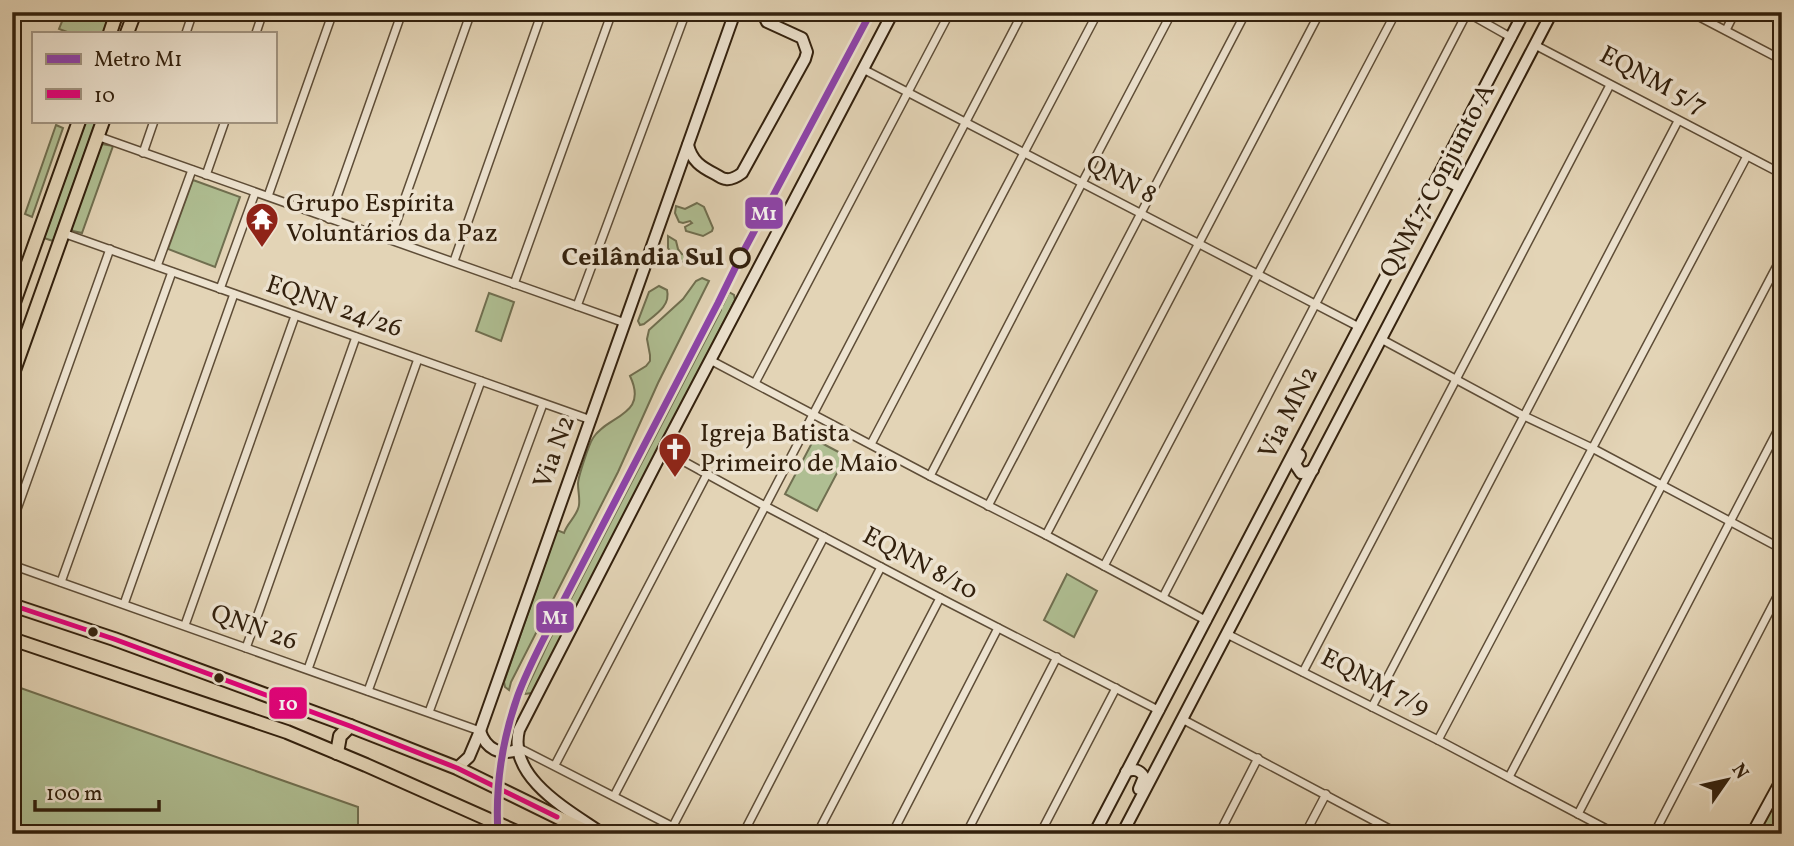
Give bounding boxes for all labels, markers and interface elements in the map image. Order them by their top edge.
legend [32,32,276,122]
street label: EQNM 5/7 [1593,38,1713,124]
text: Metro M1 [94,46,182,75]
street label: QNM 7 Conjunto A [1371,77,1505,285]
text: 10 [94,82,115,111]
street label: QNN 8 [1079,146,1163,214]
place label: Grupo Espírita Voluntários da Paz [286,186,498,252]
line badge: M1 [744,196,784,230]
temple icon: Grupo Espírita Voluntários da Paz [243,200,281,249]
text: M1 [751,202,777,228]
place label: Ceilândia Sul [561,240,724,276]
marker: Ceilândia Sul [730,248,750,268]
street label: EQNN 24/26 [261,267,407,347]
street label: Via MN2 [1250,360,1328,466]
street label: Via N2 [525,410,585,494]
place label: Igreja Batista Primeiro de Maio [700,416,898,482]
church icon: Igreja Batista Primeiro de Maio [656,430,694,479]
street label: EQNN 8/10 [856,519,984,609]
street label: QNN 26 [206,596,302,660]
line badge: M1 [535,600,575,634]
text: M1 [542,606,568,632]
unlabelled marker [86,625,100,639]
street label: EQNM 7/9 [1314,640,1436,726]
unlabelled marker [212,671,226,685]
line badge: 10 [268,686,308,720]
text: 10 [278,692,298,718]
north arrow [1692,744,1762,814]
text: N [1725,759,1754,785]
scale bar [35,769,159,813]
text: 100 m [46,780,103,809]

